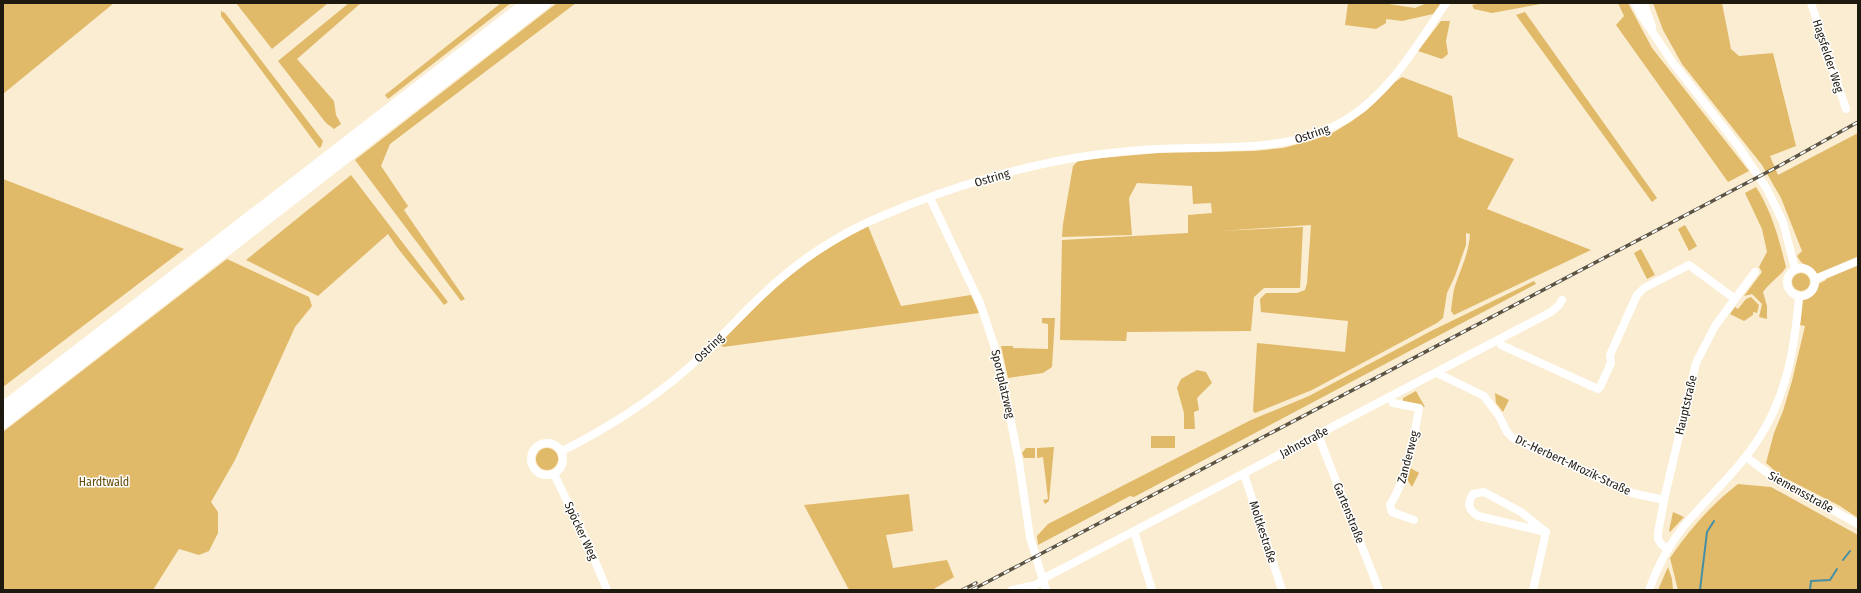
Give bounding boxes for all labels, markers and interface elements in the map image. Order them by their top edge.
street label: Hagsfelder Weg [1810,18,1847,95]
street label: Ostring [1293,121,1332,146]
street label: Ostring [973,166,1011,190]
street label: Ostring [691,330,727,365]
street label: Sportplatzweg [988,348,1018,420]
street label: Hauptstraße [1672,374,1700,436]
street label: Jahnstraße [1277,423,1331,461]
street label: Zanderweg [1394,429,1422,485]
street label: Dr.-Herbert-Mrozik-Straße [1513,432,1633,498]
street label: Siemensstraße [1766,468,1836,516]
park label: Hardtwald [79,475,129,489]
street label: Gartenstraße [1331,481,1368,545]
street label: Moltkestraße [1246,499,1280,565]
street label: Spöcker Weg [561,500,601,563]

